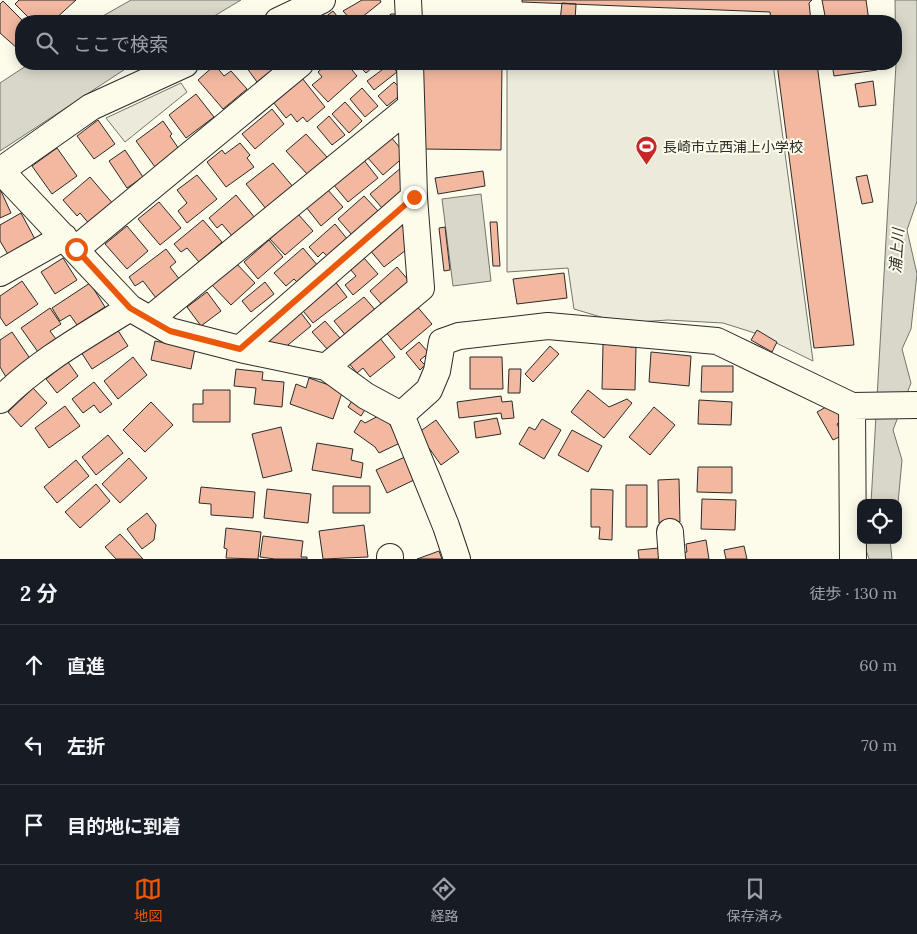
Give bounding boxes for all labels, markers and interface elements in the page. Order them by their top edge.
search box [15,15,902,70]
icon: search [33,29,61,57]
text: ここで検索 [73,32,168,56]
sports icon: 長崎市立西浦上小学校 [635,135,659,166]
place label: 長崎市立西浦上小学校 [663,138,803,156]
route end [403,186,426,209]
water label: 浦上川 [885,226,908,274]
route start [65,238,88,261]
map controls [857,499,902,544]
button: locate [857,499,902,544]
text: 2 分 [20,580,58,607]
text: 徒歩 · 130 m [809,583,897,603]
icon: ahead [20,651,48,679]
text: 直進 [67,654,105,678]
text: 60 m [859,655,897,675]
icon: left [20,731,48,759]
text: 左折 [67,734,105,758]
text: 70 m [861,735,897,755]
icon: arrive [20,811,48,839]
text: 目的地に到着 [67,814,181,838]
tab: 地図 [134,875,162,925]
tab: 経路 [430,875,458,925]
tab: 保存済み [727,875,783,925]

